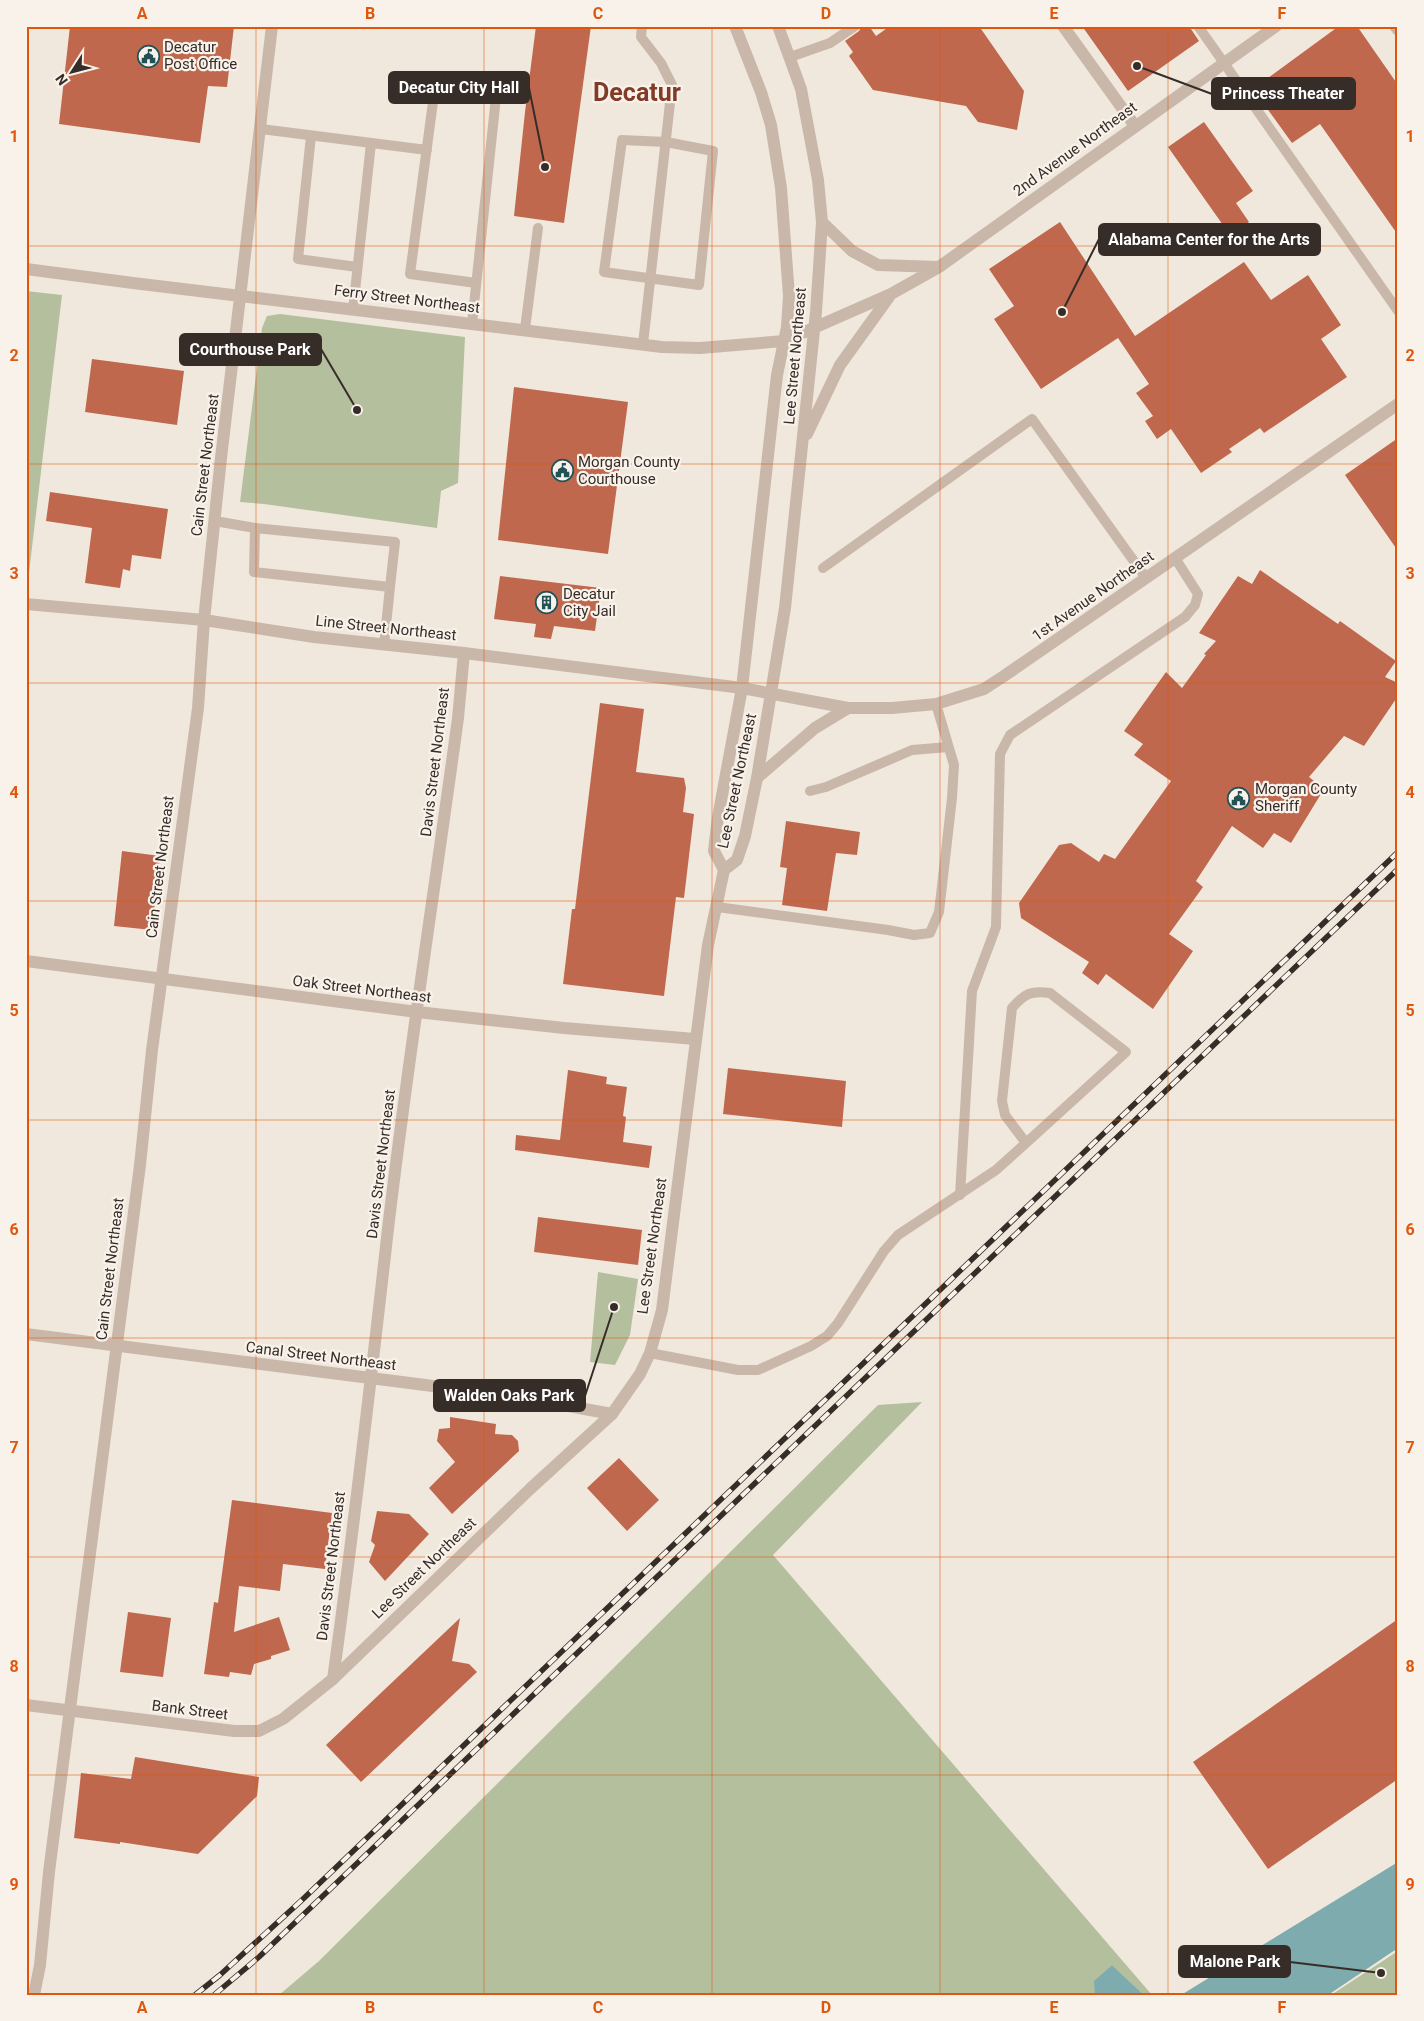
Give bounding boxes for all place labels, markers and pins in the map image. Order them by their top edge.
place label: Decatur Post Office [164,38,237,73]
public building icon: Decatur Post Office [136,44,160,68]
callout: Decatur City Hall [389,72,529,103]
callout: Princess Theater [1212,78,1355,109]
callout: Alabama Center for the Arts [1099,224,1320,255]
callout: Courthouse Park [180,334,321,365]
place label: Morgan County Courthouse [578,453,680,488]
public building icon: Morgan County Courthouse [550,459,574,483]
place label: Decatur City Jail [563,585,616,620]
building icon: Decatur City Jail [535,591,559,615]
place label: Morgan County Sheriff [1255,780,1357,815]
public building icon: Morgan County Sheriff [1227,786,1251,810]
callout: Walden Oaks Park [434,1380,585,1411]
callout: Malone Park [1179,1946,1290,1977]

